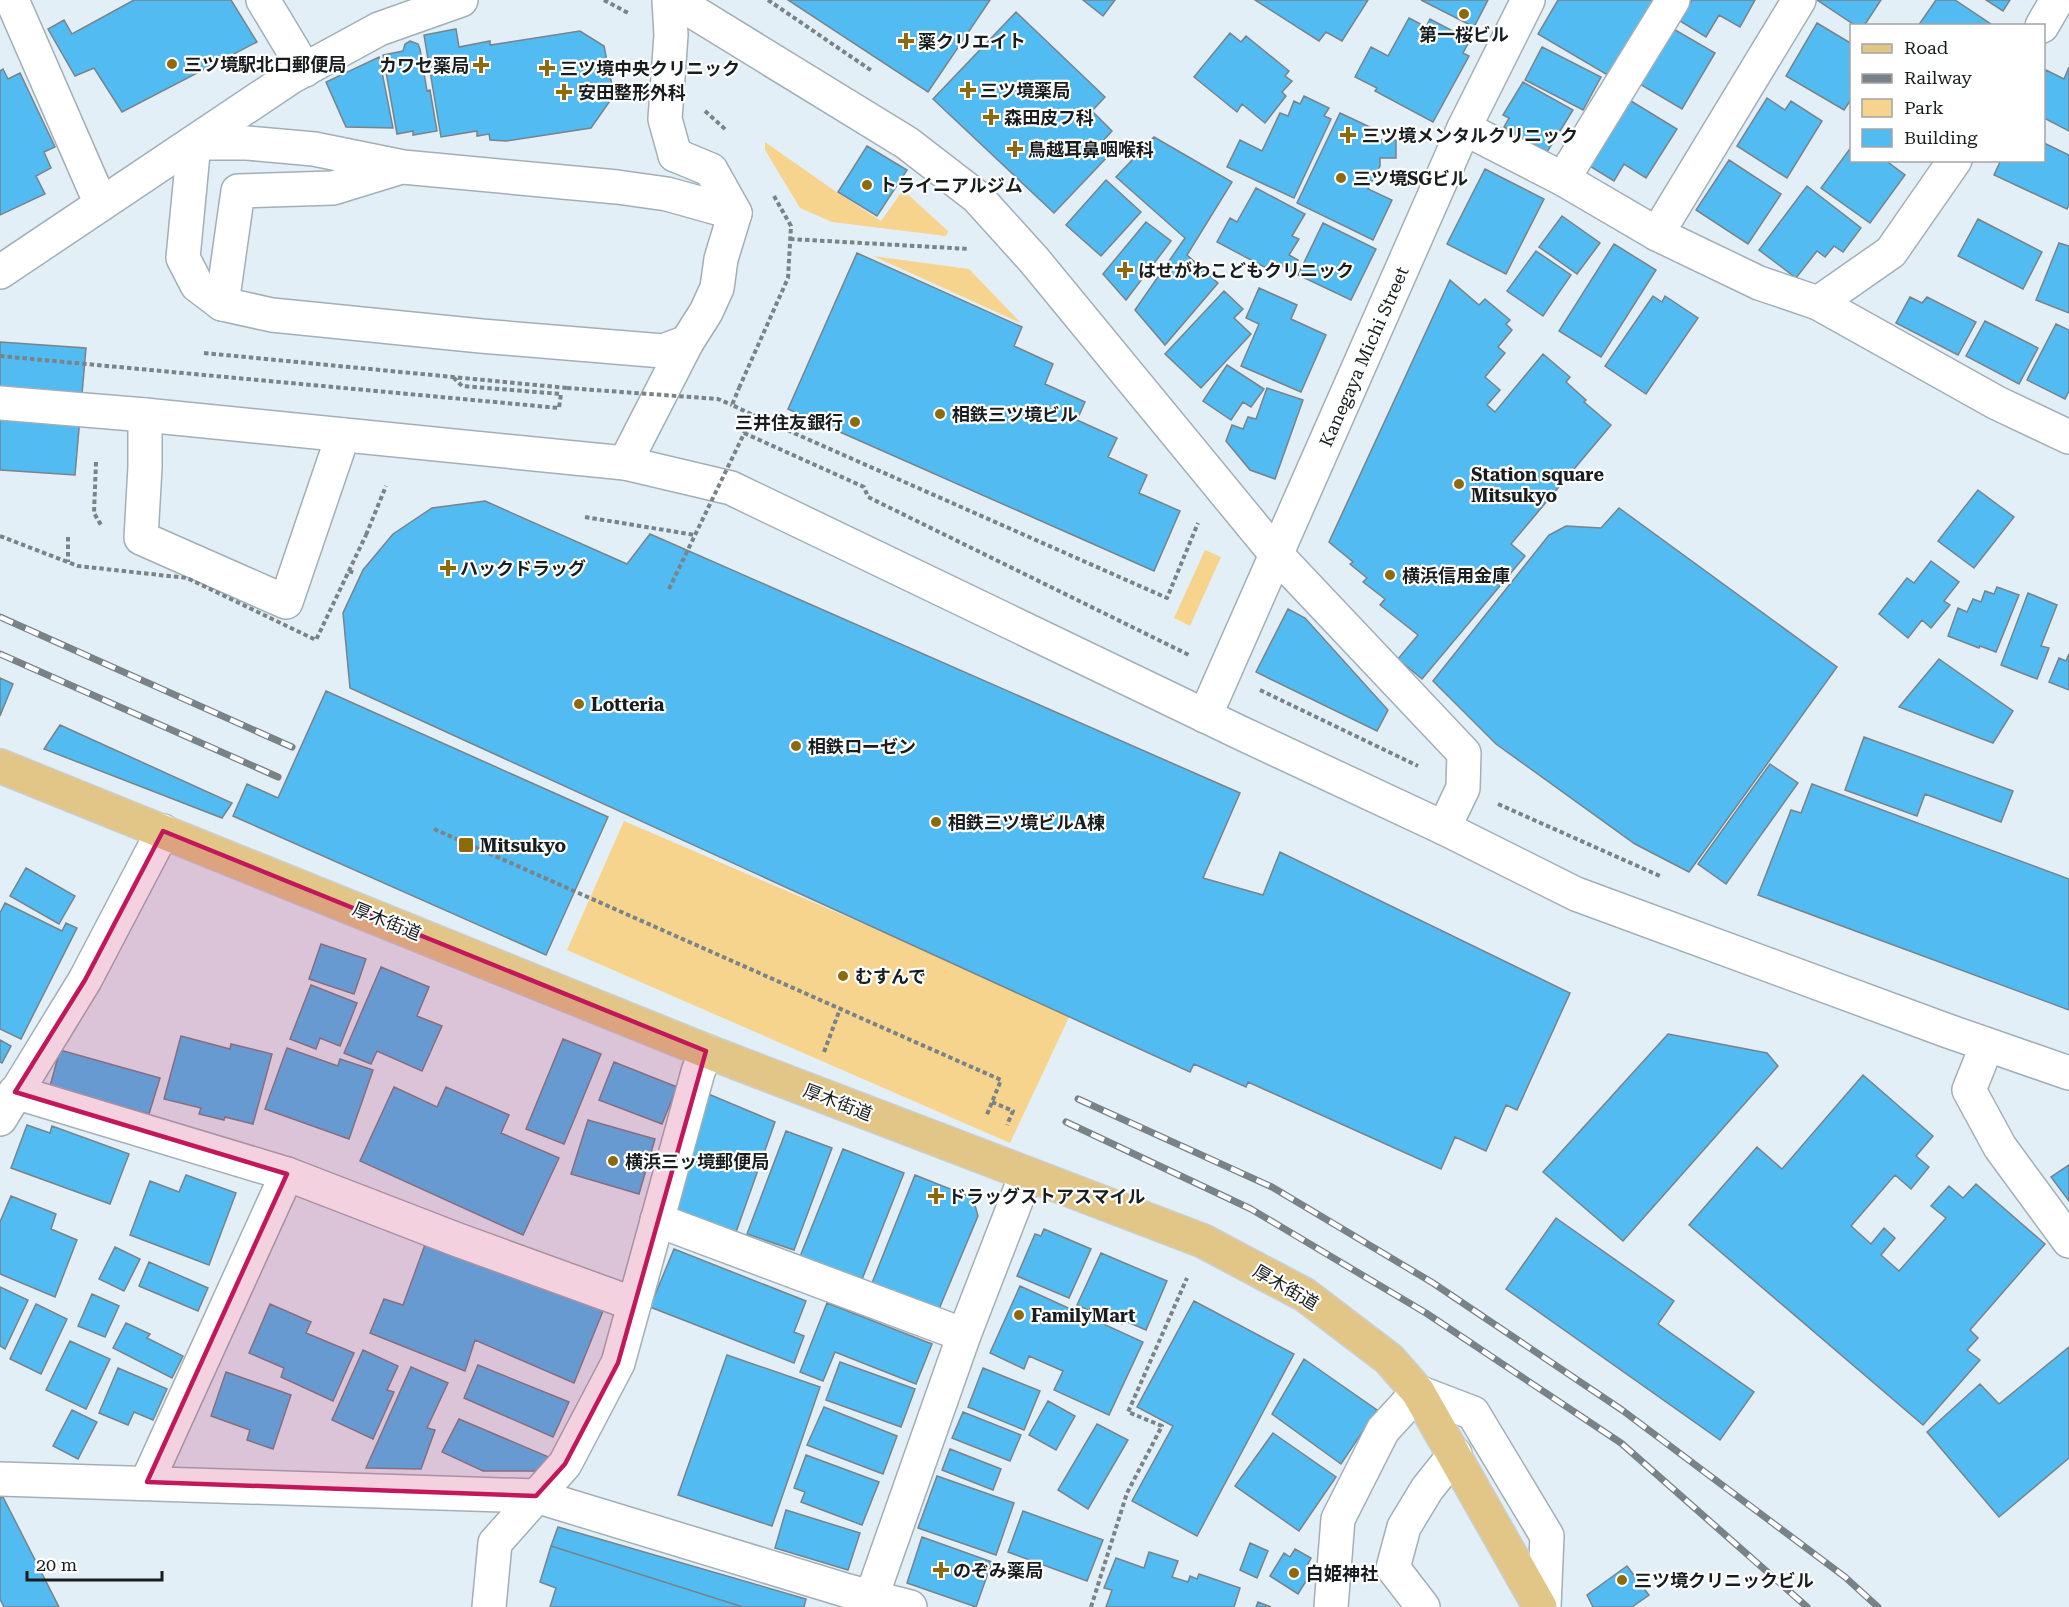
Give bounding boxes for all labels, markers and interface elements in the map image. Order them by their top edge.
marker: 第一桜ビル [1457,7,1471,21]
place label: 第一桜ビル [1419,24,1509,45]
legend [1850,24,2045,162]
place label: 薬クリエイト [918,31,1026,52]
marker: 薬クリエイト [899,34,913,48]
text: Road [1904,37,1949,58]
place label: 三ツ境駅北口郵便局 [184,54,346,75]
place label: カワセ薬局 [379,55,469,76]
marker: 三ツ境駅北口郵便局 [165,57,179,71]
marker: カワセ薬局 [474,58,488,72]
place label: 三ツ境中央クリニック [560,58,740,79]
marker: 三ツ境中央クリニック [538,59,556,77]
text: Railway [1904,67,1972,88]
place label: 三ツ境薬局 [980,80,1070,101]
place label: 安田整形外科 [578,82,686,103]
marker: 安田整形外科 [555,83,573,101]
marker: 三ツ境薬局 [961,83,975,97]
text: Park [1904,97,1944,118]
place label: 森田皮フ科 [1004,107,1094,128]
marker: 森田皮フ科 [982,108,1000,126]
place label: 三ツ境メンタルクリニック [1362,125,1578,146]
marker: 三ツ境メンタルクリニック [1339,126,1357,144]
text: Building [1904,127,1978,148]
place label: 鳥越耳鼻咽喉科 [1028,139,1154,160]
marker: 鳥越耳鼻咽喉科 [1006,140,1024,158]
place label: 三ツ境SGビル [1353,168,1468,189]
marker: 三ツ境SGビル [1334,171,1348,185]
place label: トライニアルジム [879,175,1023,196]
marker: トライニアルジム [860,178,874,192]
place label: はせがわこどもクリニック [1138,260,1354,281]
marker: はせがわこどもクリニック [1116,261,1134,279]
street label: Kanegaya Michi Street [1315,263,1412,450]
place label: 相鉄三ツ境ビル [952,404,1078,425]
marker: 相鉄三ツ境ビル [933,407,947,421]
place label: 三井住友銀行 [735,412,843,433]
marker: 三井住友銀行 [848,415,862,429]
place label: Station square Mitsukyo [1471,464,1604,506]
marker: Station square Mitsukyo [1452,477,1466,491]
place label: ハックドラッグ [460,558,586,579]
marker: ハックドラッグ [441,561,455,575]
place label: 横浜信用金庫 [1402,565,1510,586]
marker: 横浜信用金庫 [1383,568,1397,582]
place label: Lotteria [591,694,665,715]
marker: Lotteria [572,697,586,711]
place label: 相鉄ローゼン [808,736,916,757]
marker: 相鉄ローゼン [789,739,803,753]
place label: 相鉄三ツ境ビルA棟 [948,812,1105,833]
marker: 相鉄三ツ境ビルA棟 [929,815,943,829]
place label: Mitsukyo [480,835,566,856]
marker: Mitsukyo [457,836,475,854]
street label: 厚木街道 [350,898,424,944]
place label: むすんで [855,966,926,987]
marker: むすんで [836,969,850,983]
street label: 厚木街道 [801,1079,875,1125]
place label: 横浜三ッ境郵便局 [625,1151,769,1172]
marker: 横浜三ッ境郵便局 [606,1154,620,1168]
place label: ドラッグストアスマイル [948,1186,1145,1207]
marker: ドラッグストアスマイル [929,1189,943,1203]
street label: 厚木街道 [1250,1260,1322,1314]
place label: FamilyMart [1031,1305,1136,1326]
marker: FamilyMart [1012,1308,1026,1322]
scale bar [27,1544,162,1582]
text: 20 m [36,1554,77,1575]
place label: のぞみ薬局 [953,1560,1043,1581]
marker: のぞみ薬局 [934,1563,948,1577]
place label: 白姫神社 [1306,1563,1378,1584]
marker: 白姫神社 [1287,1566,1301,1580]
place label: 三ツ境クリニックビル [1634,1570,1814,1591]
marker: 三ツ境クリニックビル [1615,1573,1629,1587]

